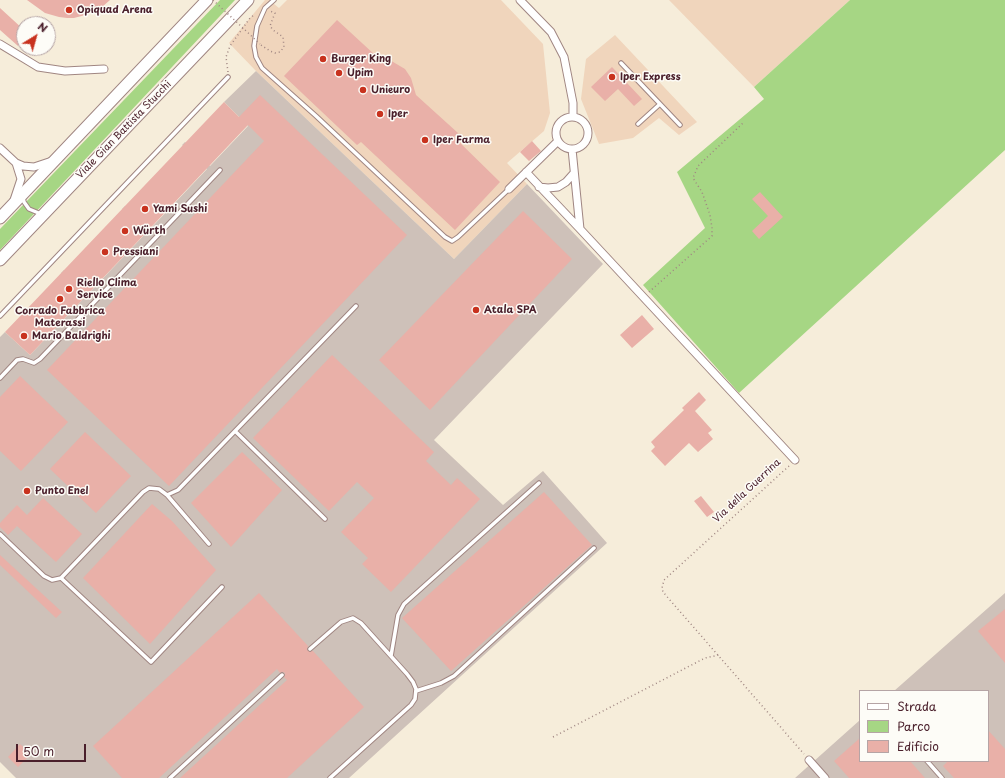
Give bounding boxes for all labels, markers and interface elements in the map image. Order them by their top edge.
place label: Opiquad Arena [77,4,153,16]
marker: Opiquad Arena [64,5,74,15]
north arrow [16,16,56,56]
text: N [34,17,52,36]
place label: Burger King [331,53,391,65]
marker: Burger King [318,54,328,64]
place label: Upim [347,67,373,79]
marker: Upim [334,68,344,78]
place label: Iper Express [620,71,680,83]
marker: Iper Express [607,72,617,82]
street label: Viale Gian Battista Stucchi [74,79,174,181]
place label: Unieuro [371,84,410,96]
marker: Unieuro [358,85,368,95]
place label: Iper [388,108,408,120]
marker: Iper [375,109,385,119]
place label: Iper Farma [433,134,490,146]
marker: Iper Farma [420,135,430,145]
place label: Yami Sushi [153,203,207,215]
marker: Yami Sushi [140,204,150,214]
place label: Würth [133,225,166,237]
marker: Würth [120,226,130,236]
place label: Pressiani [113,246,158,258]
marker: Pressiani [100,247,110,257]
place label: Riello Clima Service [77,277,137,300]
marker: Riello Clima Service [64,284,74,294]
marker: Corrado Fabbrica Materassi [55,294,65,304]
place label: Atala SPA [484,304,537,316]
place label: Corrado Fabbrica Materassi [15,305,105,328]
marker: Atala SPA [471,305,481,315]
place label: Mario Baldrighi [32,330,111,342]
marker: Mario Baldrighi [19,331,29,341]
street label: Via della Guerrina [711,457,783,525]
place label: Punto Enel [35,485,88,497]
marker: Punto Enel [22,486,32,496]
legend [859,690,989,762]
text: Strada [897,697,936,715]
text: Parco [897,717,930,735]
scale bar [18,736,88,762]
text: Edificio [897,737,939,755]
text: 50 m [23,742,54,760]

